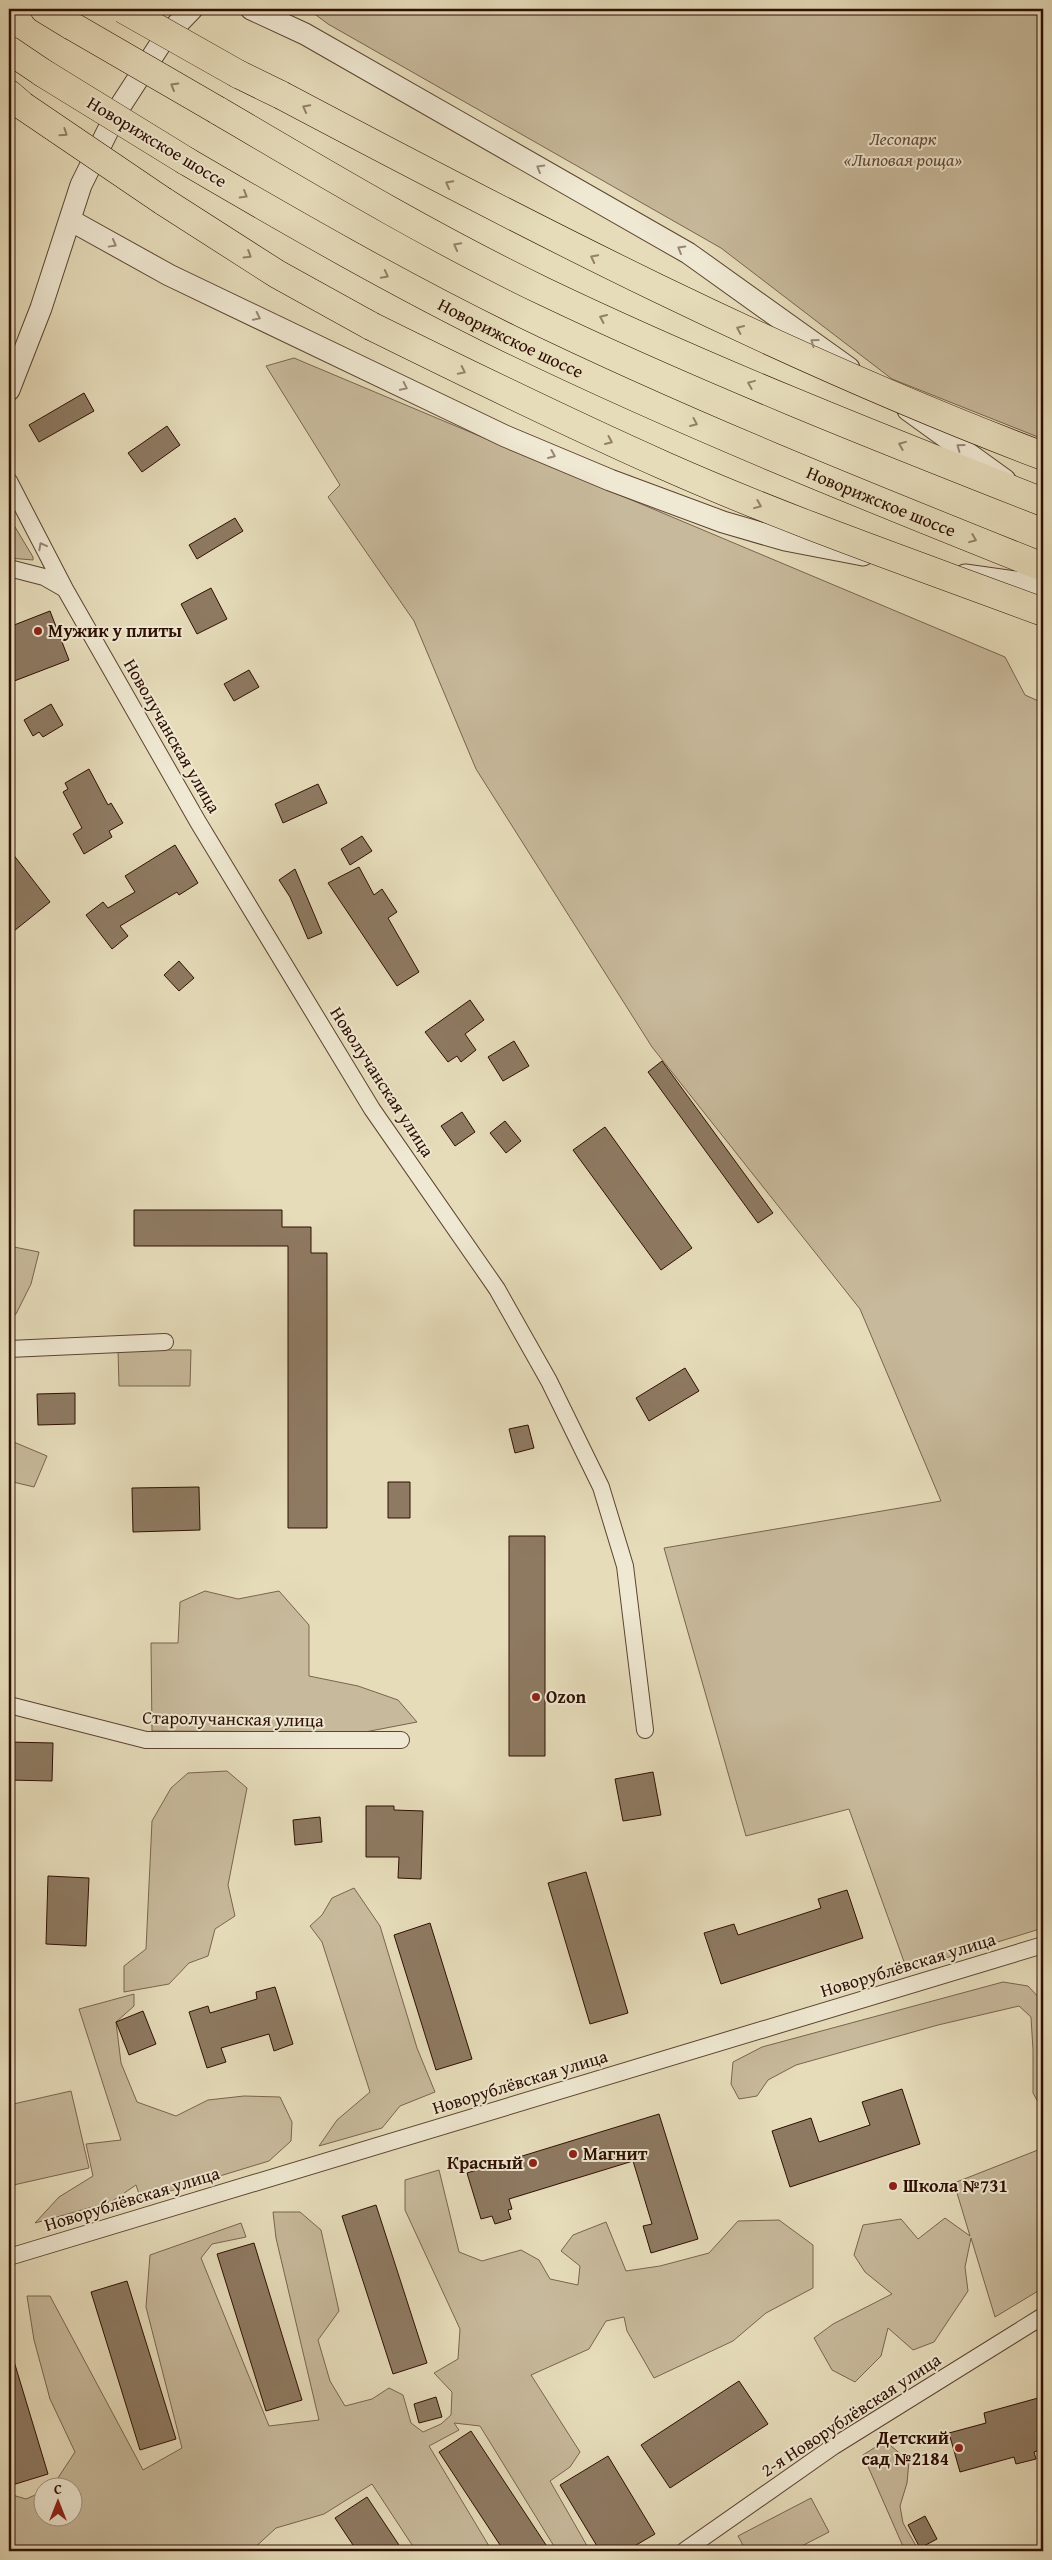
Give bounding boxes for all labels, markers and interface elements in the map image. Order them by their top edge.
one-way arrow [171,82,180,92]
street label: Новорижское шоссе [82,89,232,194]
one-way arrow [302,104,311,114]
park label: Лесопарк «Липовая роща» [844,125,962,173]
one-way arrow [58,127,67,137]
one-way arrow [536,164,545,174]
one-way arrow [445,180,454,190]
one-way arrow [238,188,247,198]
one-way arrow [107,237,116,247]
one-way arrow [453,242,462,252]
one-way arrow [677,245,686,255]
one-way arrow [243,249,252,259]
one-way arrow [590,254,599,264]
one-way arrow [380,269,389,279]
street label: Новорижское шоссе [433,291,588,385]
one-way arrow [252,311,261,321]
one-way arrow [599,313,608,324]
one-way arrow [736,324,745,335]
one-way arrow [810,339,819,348]
one-way arrow [457,365,466,375]
one-way arrow [747,380,756,390]
one-way arrow [399,381,408,392]
one-way arrow [689,417,698,428]
one-way arrow [604,434,613,445]
one-way arrow [898,441,907,451]
one-way arrow [956,444,966,453]
one-way arrow [547,450,555,460]
street label: Новорижское шоссе [803,459,960,544]
one-way arrow [753,498,762,509]
one-way arrow [968,533,977,543]
one-way arrow [38,542,48,551]
place label: Мужик у плиты [48,617,182,644]
marker: Мужик у плиты [32,625,44,637]
street label: Новолучанская улица [117,653,228,818]
street label: Новолучанская улица [324,1001,441,1163]
place label: Ozon [546,1683,586,1710]
marker: Ozon [530,1691,542,1703]
street label: Старолучанская улица [142,1703,324,1734]
street label: Новорублёвская улица [817,1925,999,2004]
street label: Новорублёвская улица [429,2042,611,2121]
place label: Магнит [583,2140,648,2167]
marker: Магнит [567,2148,579,2160]
place label: Красный [447,2149,523,2176]
marker: Красный [527,2157,539,2169]
street label: Новорублёвская улица [41,2159,223,2238]
place label: Школа №731 [903,2172,1008,2199]
marker: Школа №731 [887,2180,899,2192]
street label: 2-я Новорублёвская улица [755,2346,946,2483]
place label: Детский сад №2184 [862,2424,949,2472]
marker: Детский сад №2184 [953,2442,965,2454]
north arrow [32,2478,82,2528]
text: С [54,2479,62,2499]

